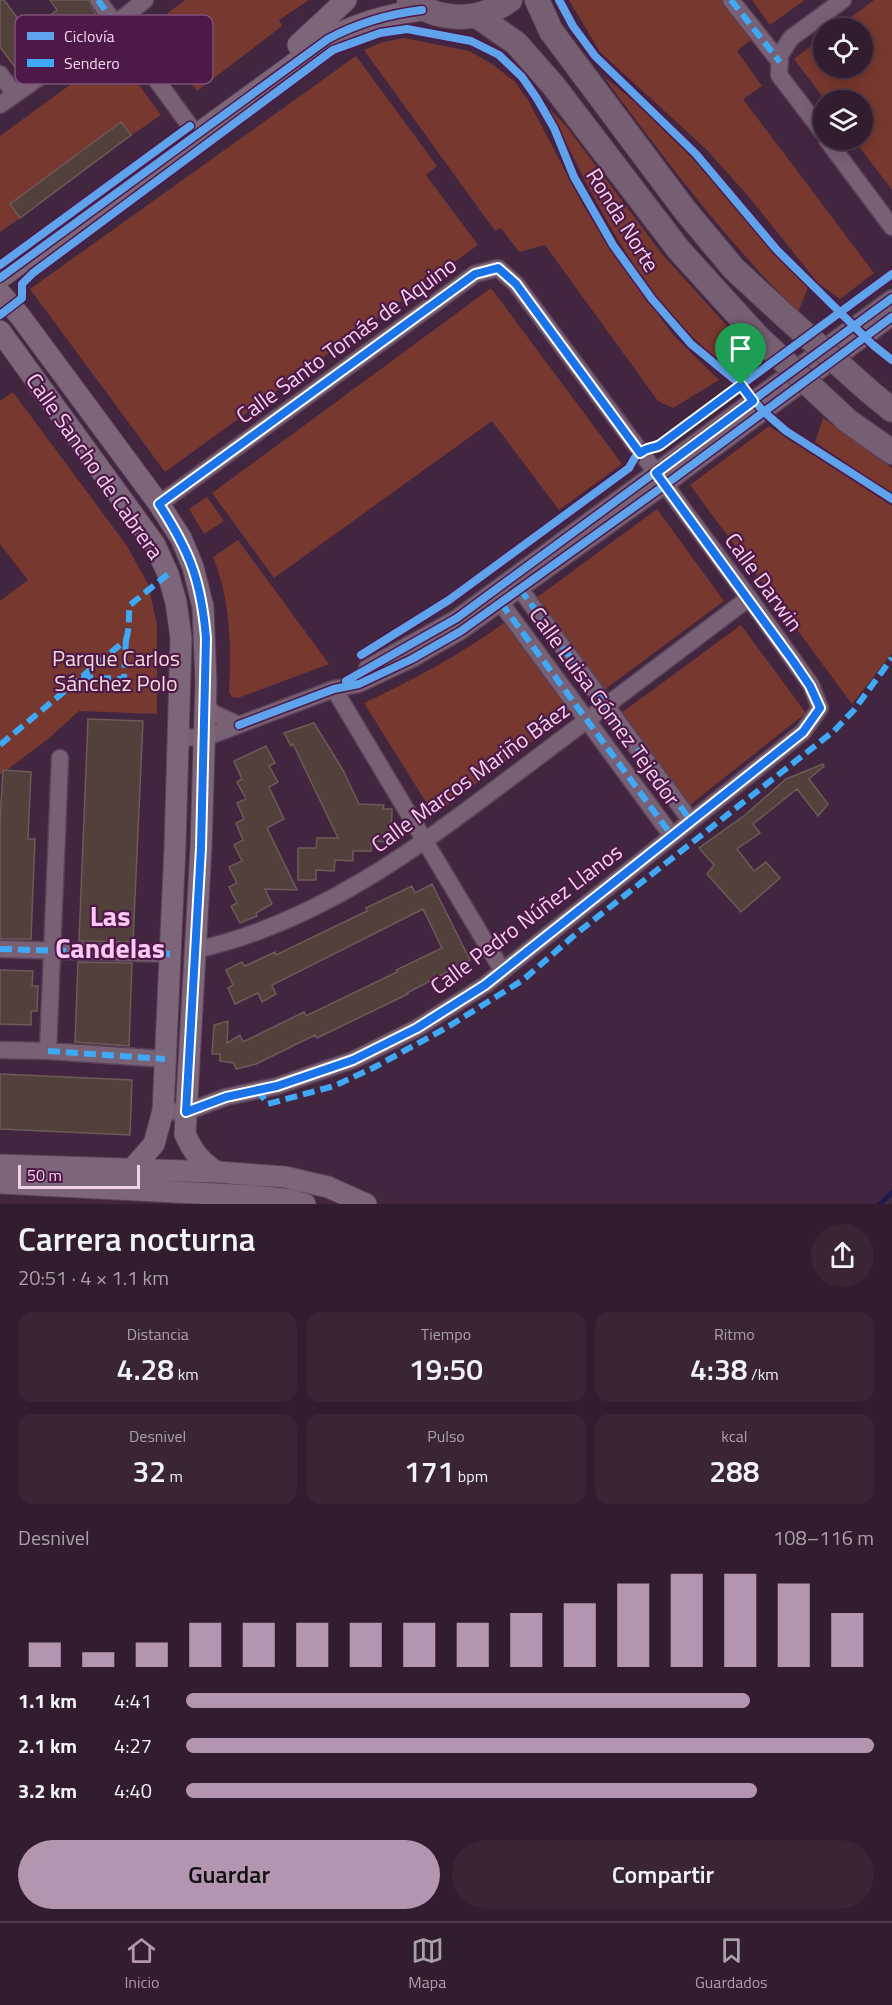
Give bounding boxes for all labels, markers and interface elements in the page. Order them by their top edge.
legend [15,15,213,84]
map controls [813,18,873,150]
button: locate [813,18,873,78]
text: Ciclovía [64,24,114,48]
text: Sendero [64,51,120,75]
button: layers [813,90,873,150]
street label: Ronda Norte [578,161,668,279]
street label: Calle Santo Tomás de Aquino [229,248,463,432]
pin [715,323,766,385]
icon: arrive [724,332,757,365]
street label: Calle Sancho de Cabrera [18,366,172,566]
street label: Calle Darwin [716,525,812,639]
street label: Calle Luisa Gómez Tejedor [521,599,689,813]
park label: Parque Carlos Sánchez Polo [52,641,180,700]
street label: Calle Marcos Mariño Báez [364,693,576,861]
street label: Calle Pedro Núñez Llanos [423,835,629,1003]
district label: Las Candelas [55,894,165,969]
scale bar [18,1162,140,1190]
text: 50 m [27,1163,62,1187]
text: Carrera nocturna [18,1214,256,1264]
button: share [811,1224,874,1287]
text: 20:51 · 4 × 1.1 km [18,1262,169,1293]
text: Distancia [127,1322,189,1346]
text: Tiempo [421,1322,471,1346]
text: Ritmo [714,1322,755,1346]
text: 4.28 [117,1346,174,1392]
text: 19:50 [409,1346,483,1392]
text: 4:38 [690,1346,748,1392]
text: km [174,1362,199,1386]
text: /km [748,1362,779,1386]
text: Desnivel [129,1424,186,1448]
text: Pulso [427,1424,465,1448]
text: kcal [721,1424,747,1448]
text: 32 [132,1448,166,1494]
text: 171 [404,1448,454,1494]
text: 288 [709,1448,760,1494]
text: m [166,1464,183,1488]
text: bpm [454,1464,488,1488]
text: Desnivel [18,1522,90,1553]
text: 108–116 m [773,1522,874,1553]
text: 1.1 km [18,1685,77,1716]
text: 4:41 [114,1685,152,1716]
text: 2.1 km [18,1730,77,1761]
text: 4:27 [114,1730,152,1761]
text: 3.2 km [18,1775,77,1806]
text: 4:40 [114,1775,152,1806]
button: Guardar [18,1840,440,1909]
button: Compartir [452,1840,874,1909]
tab: Inicio [124,1934,159,1994]
tab: Mapa [408,1934,446,1994]
tab: Guardados [695,1934,768,1994]

